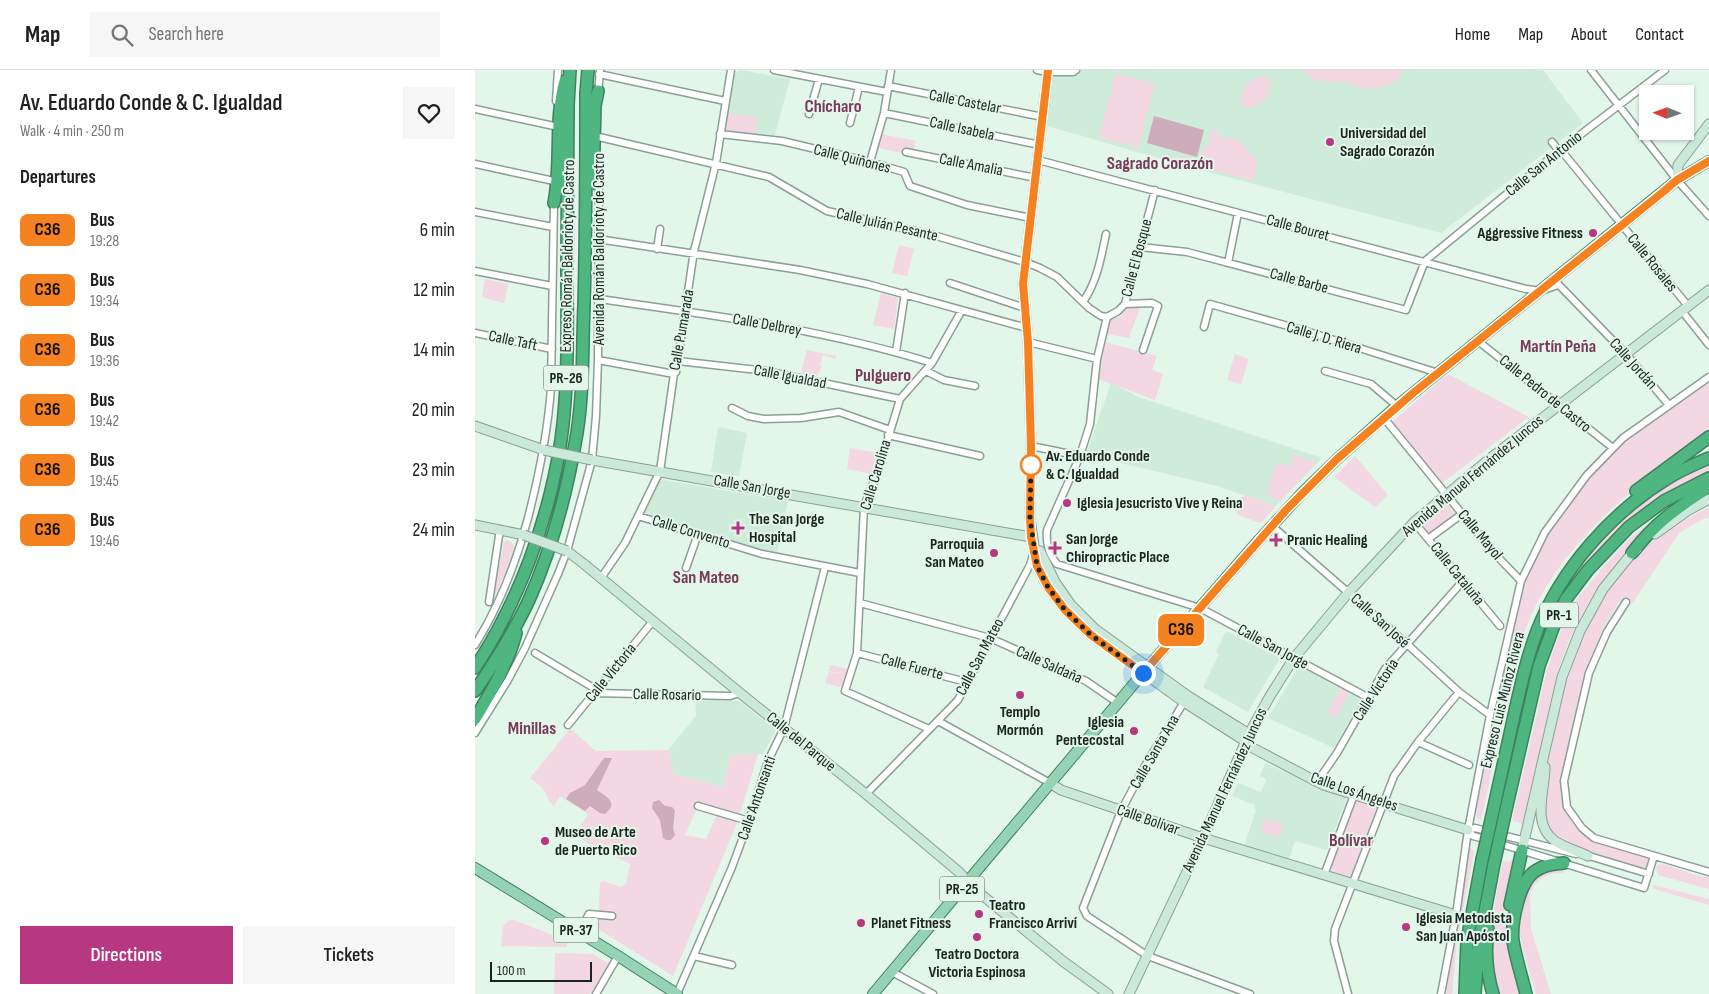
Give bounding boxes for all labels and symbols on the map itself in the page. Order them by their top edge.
north arrow [1639,85,1694,140]
street label: Calle Castelar [927,86,1003,118]
district label: Chícharo [804,96,862,117]
street label: Calle Isabela [928,113,996,145]
place label: Universidad del Sagrado Corazón [1340,124,1435,161]
street label: Calle San Antonio [1502,127,1586,201]
marker: Universidad del Sagrado Corazón [1324,136,1336,148]
street label: Calle Quiñones [812,140,893,178]
street label: Calle Amalia [937,150,1005,180]
street label: Avenida Román Baldorioty de Castro [590,153,609,346]
district label: Sagrado Corazón [1107,153,1213,174]
street label: Expreso Román Baldorioty de Castro [557,159,579,353]
street label: Calle Julián Pesante [834,204,940,246]
street label: Calle Bouret [1264,210,1332,246]
street label: Calle El Bosque [1117,217,1157,299]
place label: Aggressive Fitness [1476,224,1583,243]
marker: Aggressive Fitness [1587,227,1599,239]
street label: Calle Rosales [1623,230,1681,296]
street label: Calle Barbe [1268,264,1330,298]
street label: Calle Pumarada [666,288,698,372]
street label: Calle Delbrey [731,310,803,340]
street label: Calle J. D. Riera [1284,318,1364,358]
street label: Calle Taft [487,327,539,355]
street label: Calle Jordán [1605,334,1661,394]
district label: Martín Peña [1520,336,1596,357]
street label: Calle Pedro de Castro [1495,351,1595,437]
street label: Calle Igualdad [752,361,828,393]
district label: Pulguero [855,365,911,386]
road number: PR-26 [543,366,589,390]
street label: Avenida Manuel Fernández Juncos [1398,411,1548,541]
street label: Calle Carolina [856,438,896,512]
place label: Av. Eduardo Conde & C. Igualdad [1045,447,1150,484]
marker: Av. Eduardo Conde & C. Igualdad [1020,454,1042,476]
street label: Calle San Jorge [712,471,792,503]
place label: Iglesia Jesucristo Vive y Reina [1077,494,1243,513]
marker: Iglesia Jesucristo Vive y Reina [1061,497,1073,509]
street label: Calle Mayol [1454,506,1507,564]
place label: The San Jorge Hospital [749,510,824,547]
street label: Calle Convento [650,511,732,553]
marker: The San Jorge Hospital [731,521,745,535]
place label: San Jorge Chiropractic Place [1066,530,1170,567]
place label: Pranic Healing [1287,531,1368,550]
marker: Pranic Healing [1269,533,1283,547]
place label: Parroquia San Mateo [925,535,984,572]
street label: Calle Cataluña [1426,539,1488,609]
marker: San Jorge Chiropractic Place [1048,541,1062,555]
marker: Parroquia San Mateo [988,547,1000,559]
district label: San Mateo [673,567,739,588]
street label: Calle San José [1346,589,1414,653]
road number: PR-1 [1540,602,1578,628]
line badge: C36 [1152,614,1210,646]
street label: Calle San Mateo [952,615,1008,699]
street label: Calle San Jorge [1234,620,1312,674]
street label: Expreso Luis Muñoz Rivera [1477,630,1529,770]
street label: Calle Victoria [582,640,640,706]
street label: Calle Saldaña [1013,642,1085,688]
street label: Calle Fuerte [879,650,945,684]
street label: Calle Victoria [1349,655,1403,725]
your location [1131,661,1156,686]
street label: Calle Rosario [633,685,701,705]
marker: Templo Mormón [1014,689,1026,701]
place label: Templo Mormón [997,703,1043,740]
street label: Avenida Manuel Fernández Juncos [1178,705,1272,876]
street label: Calle del Parque [762,708,840,776]
street label: Calle Santa Ana [1126,712,1184,792]
place label: Iglesia Pentecostal [1056,713,1124,750]
district label: Minillas [508,718,556,739]
marker: Iglesia Pentecostal [1128,725,1140,737]
street label: Calle Antonsanti [734,753,780,843]
street label: Calle Los Ángeles [1308,768,1400,816]
street label: Calle Bolívar [1114,800,1182,840]
place label: Museo de Arte de Puerto Rico [555,823,637,860]
district label: Bolívar [1329,830,1373,851]
marker: Museo de Arte de Puerto Rico [539,835,551,847]
road number: PR-25 [939,876,985,902]
place label: Teatro Francisco Arriví [989,896,1078,933]
marker: Teatro Francisco Arriví [973,908,985,920]
place label: Iglesia Metodista San Juan Apόstol [1416,909,1512,946]
place label: Planet Fitness [871,914,951,933]
marker: Planet Fitness [855,917,867,929]
road number: PR-37 [553,918,599,942]
marker: Iglesia Metodista San Juan Apόstol [1400,921,1412,933]
marker: Teatro Doctora Victoria Espinosa [971,931,983,943]
place label: Teatro Doctora Victoria Espinosa [928,945,1026,982]
scale bar [490,959,593,982]

